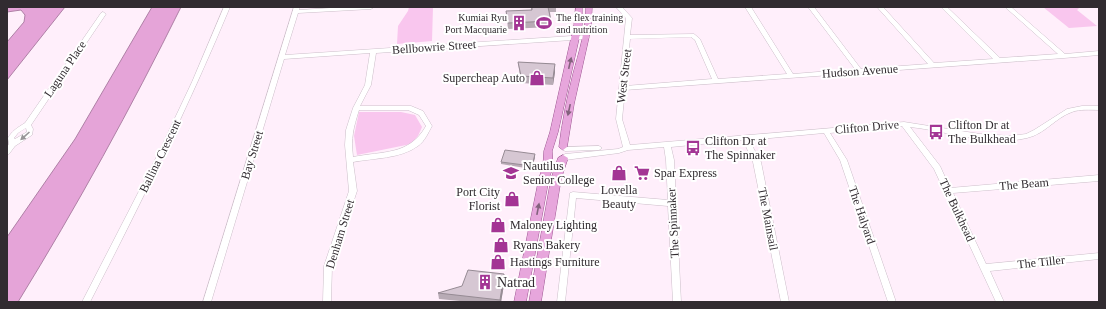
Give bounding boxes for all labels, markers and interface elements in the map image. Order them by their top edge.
place label: Kumiai Ryu Port Macquarie [445,12,508,35]
place label: The flex training and nutrition [556,12,623,35]
building icon: Kumiai Ryu Port Macquarie [510,14,528,32]
sports icon: The flex training and nutrition [535,14,553,32]
street label: Bellbowrie Street [391,37,477,57]
street label: Laguna Place [41,38,89,100]
street label: West Street [614,47,634,104]
one-way arrow [567,57,573,69]
street label: Hudson Avenue [822,61,898,81]
shop icon: Supercheap Auto [528,69,546,87]
place label: Supercheap Auto [443,71,525,85]
one-way arrow [566,104,572,117]
street label: Ballina Crescent [136,117,184,195]
street label: Clifton Drive [834,117,900,137]
place label: Clifton Dr at The Bulkhead [948,118,1016,146]
bus stop icon: Clifton Dr at The Bulkhead [927,123,945,141]
street label: Bay Street [238,128,266,181]
one-way arrow [20,131,30,140]
place label: Clifton Dr at The Spinnaker [705,134,775,162]
bus stop icon: Clifton Dr at The Spinnaker [684,139,702,157]
place label: Nautilus Senior College [523,159,595,187]
school or university icon: Nautilus Senior College [502,164,520,182]
shop icon: Lovella Beauty [610,164,628,182]
supermarket icon: Spar Express [633,164,651,182]
place label: Spar Express [654,166,717,180]
street label: The Beam [999,175,1050,193]
street label: The Bulkhead [936,176,978,244]
place label: Lovella Beauty [601,183,638,211]
street label: The Halyard [846,184,878,246]
place label: Port City Florist [456,185,501,213]
street label: The Mainsail [755,186,781,252]
street label: The Spinnaker [664,188,682,258]
shop icon: Port City Florist [503,190,521,208]
street label: Denham Street [323,197,357,270]
one-way arrow [535,203,541,215]
shop icon: Maloney Lighting [489,216,507,234]
place label: Maloney Lighting [510,218,597,232]
shop icon: Ryans Bakery [492,236,510,254]
place label: Ryans Bakery [513,238,580,252]
shop icon: Hastings Furniture [489,253,507,271]
street label: The Tiller [1017,253,1065,271]
place label: Hastings Furniture [510,255,600,269]
building icon: Natrad [476,273,494,291]
place label: Natrad [497,275,535,290]

